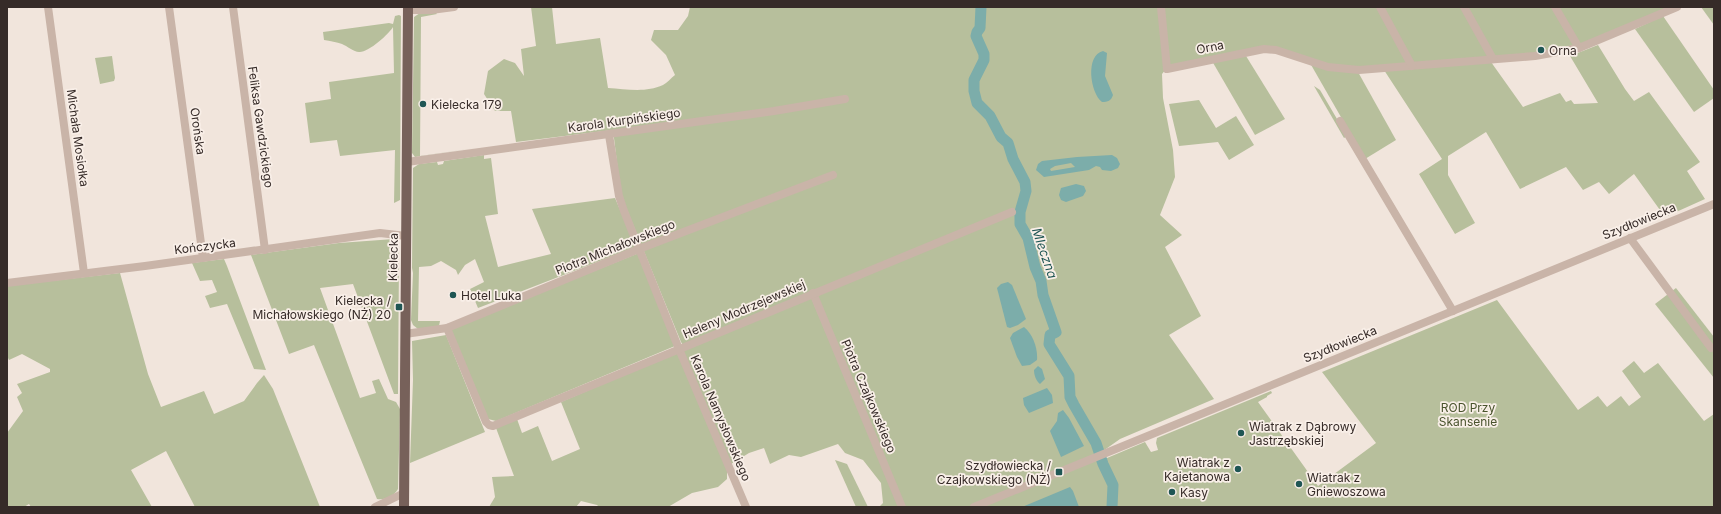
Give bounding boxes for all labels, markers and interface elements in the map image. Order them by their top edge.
street label: Orna [1195,37,1225,57]
place label: Orna [1549,43,1577,58]
marker: Orna [1536,45,1546,55]
street label: Feliksa Gawdzickiego [245,65,277,189]
street label: Michała Mosiołka [64,88,92,188]
place label: Kielecka 179 [431,97,502,112]
marker: Kielecka 179 [418,99,428,109]
street label: Karola Kurpińskiego [567,105,681,135]
street label: Orońska [187,106,209,156]
street label: Szydłowiecka [1600,199,1678,243]
street label: Piotra Michałowskiego [553,216,677,278]
water label: Mleczna [1029,226,1061,280]
street label: Kielecka [385,233,401,281]
street label: Kończycka [173,235,237,257]
street label: Heleny Modrzejewskiej [681,276,808,342]
place label: Hotel Luka [461,288,521,303]
marker: Hotel Luka [448,290,458,300]
place label: Kielecka / Michałowskiego (NŻ) 20 [253,293,392,322]
marker: Kielecka / Michałowskiego (NŻ) 20 [394,302,404,312]
street label: Szydłowiecka [1301,322,1379,366]
street label: Piotra Czajkowskiego [838,337,900,455]
street label: Karola Namysłowskiego [688,353,754,483]
park label: ROD Przy Skansenie [1439,400,1497,429]
place label: Wiatrak z Dąbrowy Jastrzębskiej [1249,419,1356,448]
marker: Wiatrak z Dąbrowy Jastrzębskiej [1236,428,1246,438]
place label: Wiatrak z Kajetanowa [1164,455,1230,484]
place label: Szydłowiecka / Czajkowskiego (NŻ) [937,458,1052,487]
marker: Wiatrak z Kajetanowa [1233,464,1243,474]
marker: Szydłowiecka / Czajkowskiego (NŻ) [1054,467,1064,477]
place label: Wiatrak z Gniewoszowa [1307,470,1386,499]
marker: Wiatrak z Gniewoszowa [1294,479,1304,489]
place label: Kasy [1180,485,1208,500]
marker: Kasy [1167,487,1177,497]

